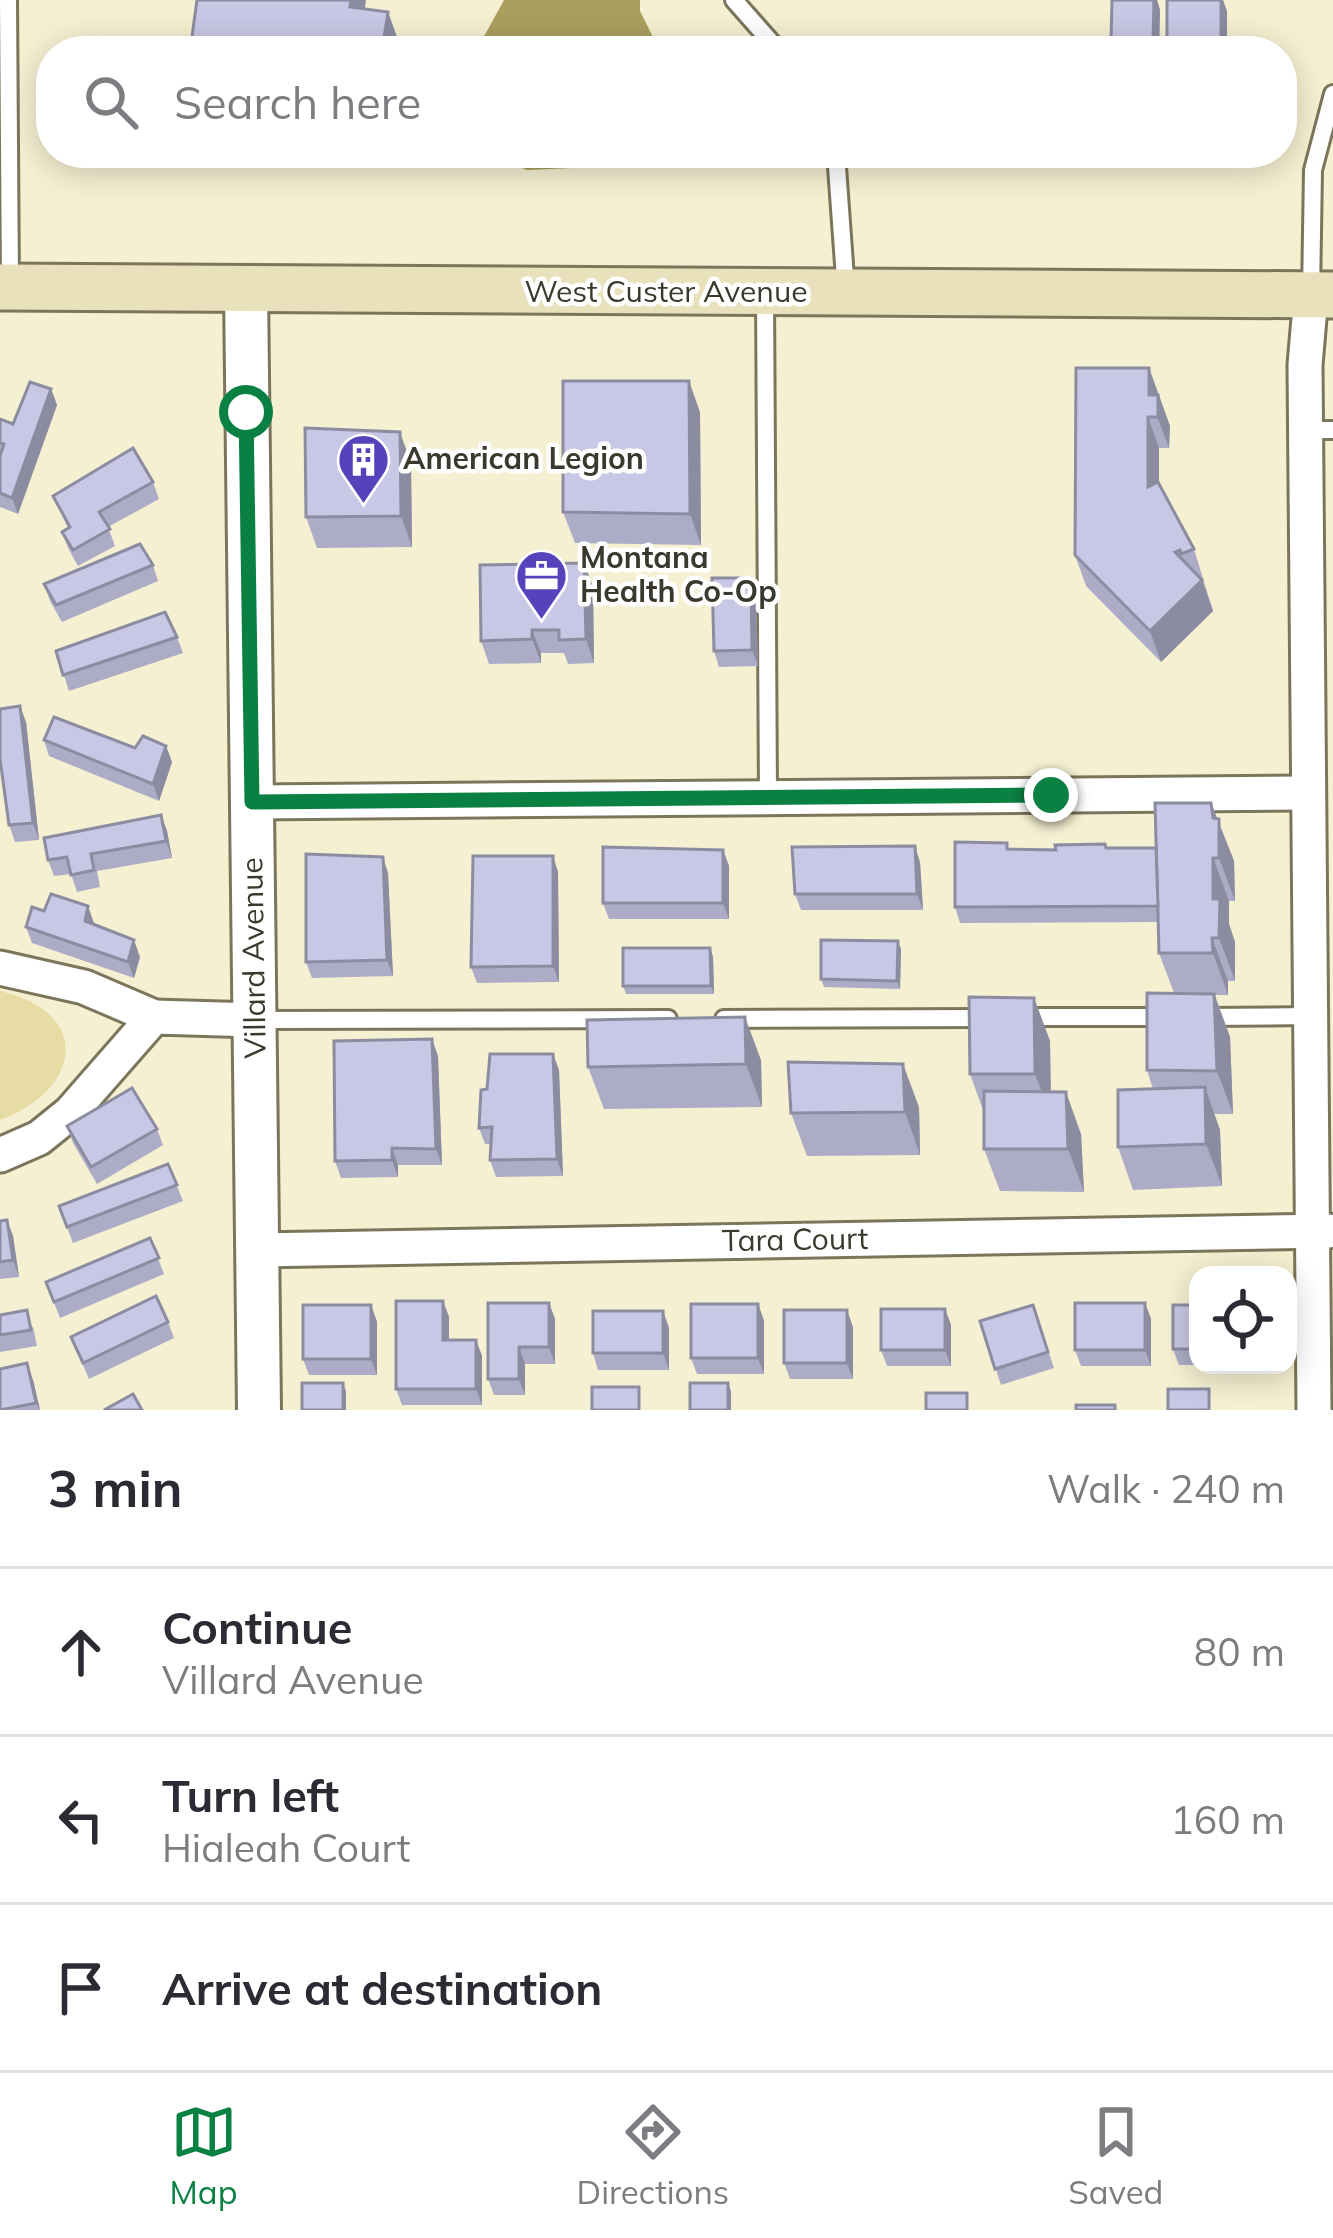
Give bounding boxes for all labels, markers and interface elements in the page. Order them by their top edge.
search box [36,36,1297,168]
icon: search [78,69,144,135]
text: Search here [174,74,421,130]
street label: West Custer Avenue [524,272,808,310]
route start [219,385,273,439]
building icon: American Legion [336,431,392,505]
place label: American Legion [403,439,644,477]
place label: Montana Health Co-Op [580,538,777,610]
office icon: Montana Health Co-Op [513,547,569,621]
route end [1024,768,1078,822]
street label: Villard Avenue [232,857,274,1059]
street label: Tara Court [721,1219,869,1259]
map controls [1189,1266,1297,1374]
button: locate [1189,1266,1297,1374]
text: 3 min [48,1456,183,1520]
text: Walk · 240 m [1047,1464,1285,1513]
text: Continue [162,1599,352,1655]
icon: ahead [48,1619,114,1685]
text: 80 m [1194,1627,1285,1676]
text: Villard Avenue [162,1655,424,1704]
text: Turn left [162,1767,339,1823]
icon: left [48,1787,114,1853]
text: 160 m [1170,1795,1285,1844]
text: Hialeah Court [162,1823,410,1872]
icon: arrive [48,1955,114,2021]
text: Arrive at destination [162,1960,602,2016]
tab: Map [170,2099,237,2212]
tab: Directions [577,2099,729,2212]
tab: Saved [1068,2099,1163,2212]

